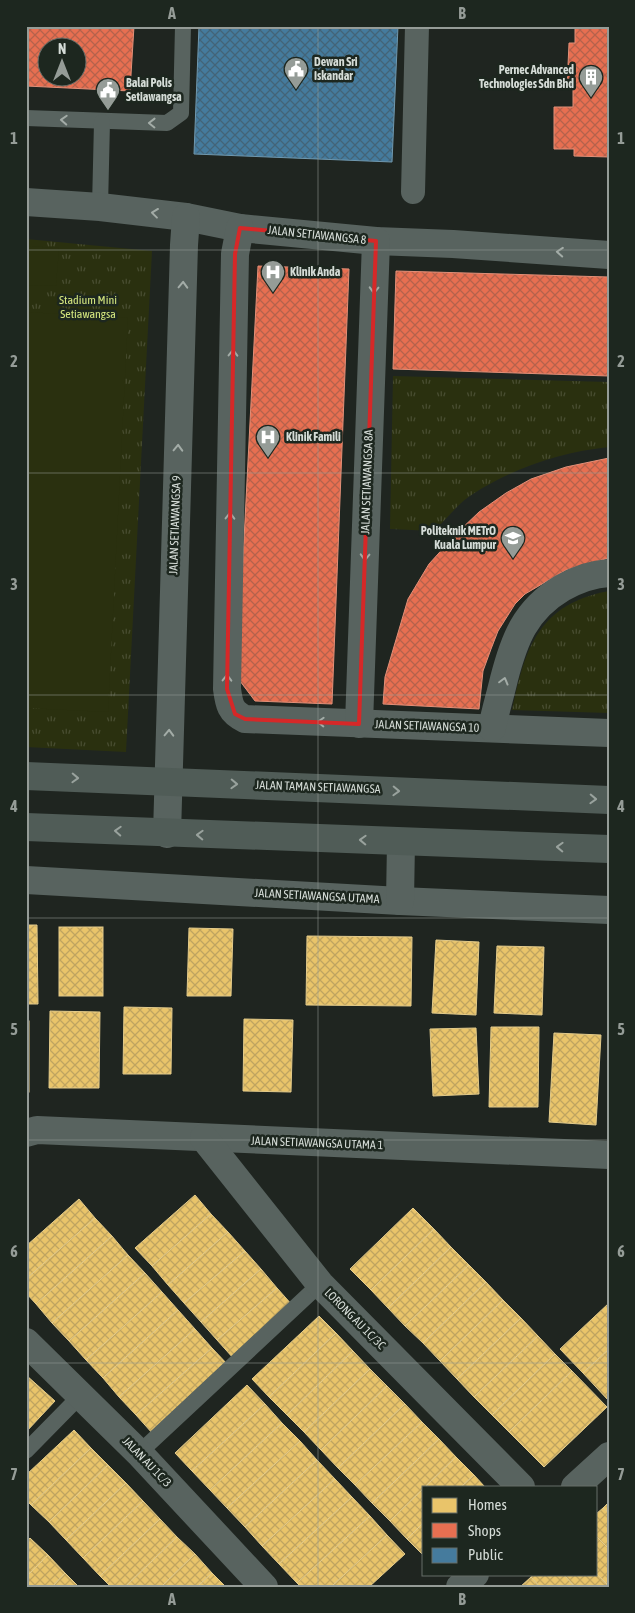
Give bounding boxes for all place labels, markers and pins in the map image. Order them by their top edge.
place label: Dewan Sri Iskandar [314,55,358,83]
public building icon: Dewan Sri Iskandar [283,56,309,90]
place label: Pernec Advanced Technologies Sdn Bhd [479,63,574,91]
building icon: Pernec Advanced Technologies Sdn Bhd [578,64,604,98]
place label: Balai Polis Setiawangsa [126,76,182,104]
public building icon: Balai Polis Setiawangsa [95,77,121,111]
hospital icon: Klinik Anda [260,259,286,293]
place label: Klinik Anda [290,265,341,279]
hospital icon: Klinik Famili [255,424,281,458]
place label: Klinik Famili [286,430,341,444]
place label: Politeknik METrO Kuala Lumpur [421,524,496,552]
school or university icon: Politeknik METrO Kuala Lumpur [500,525,526,559]

